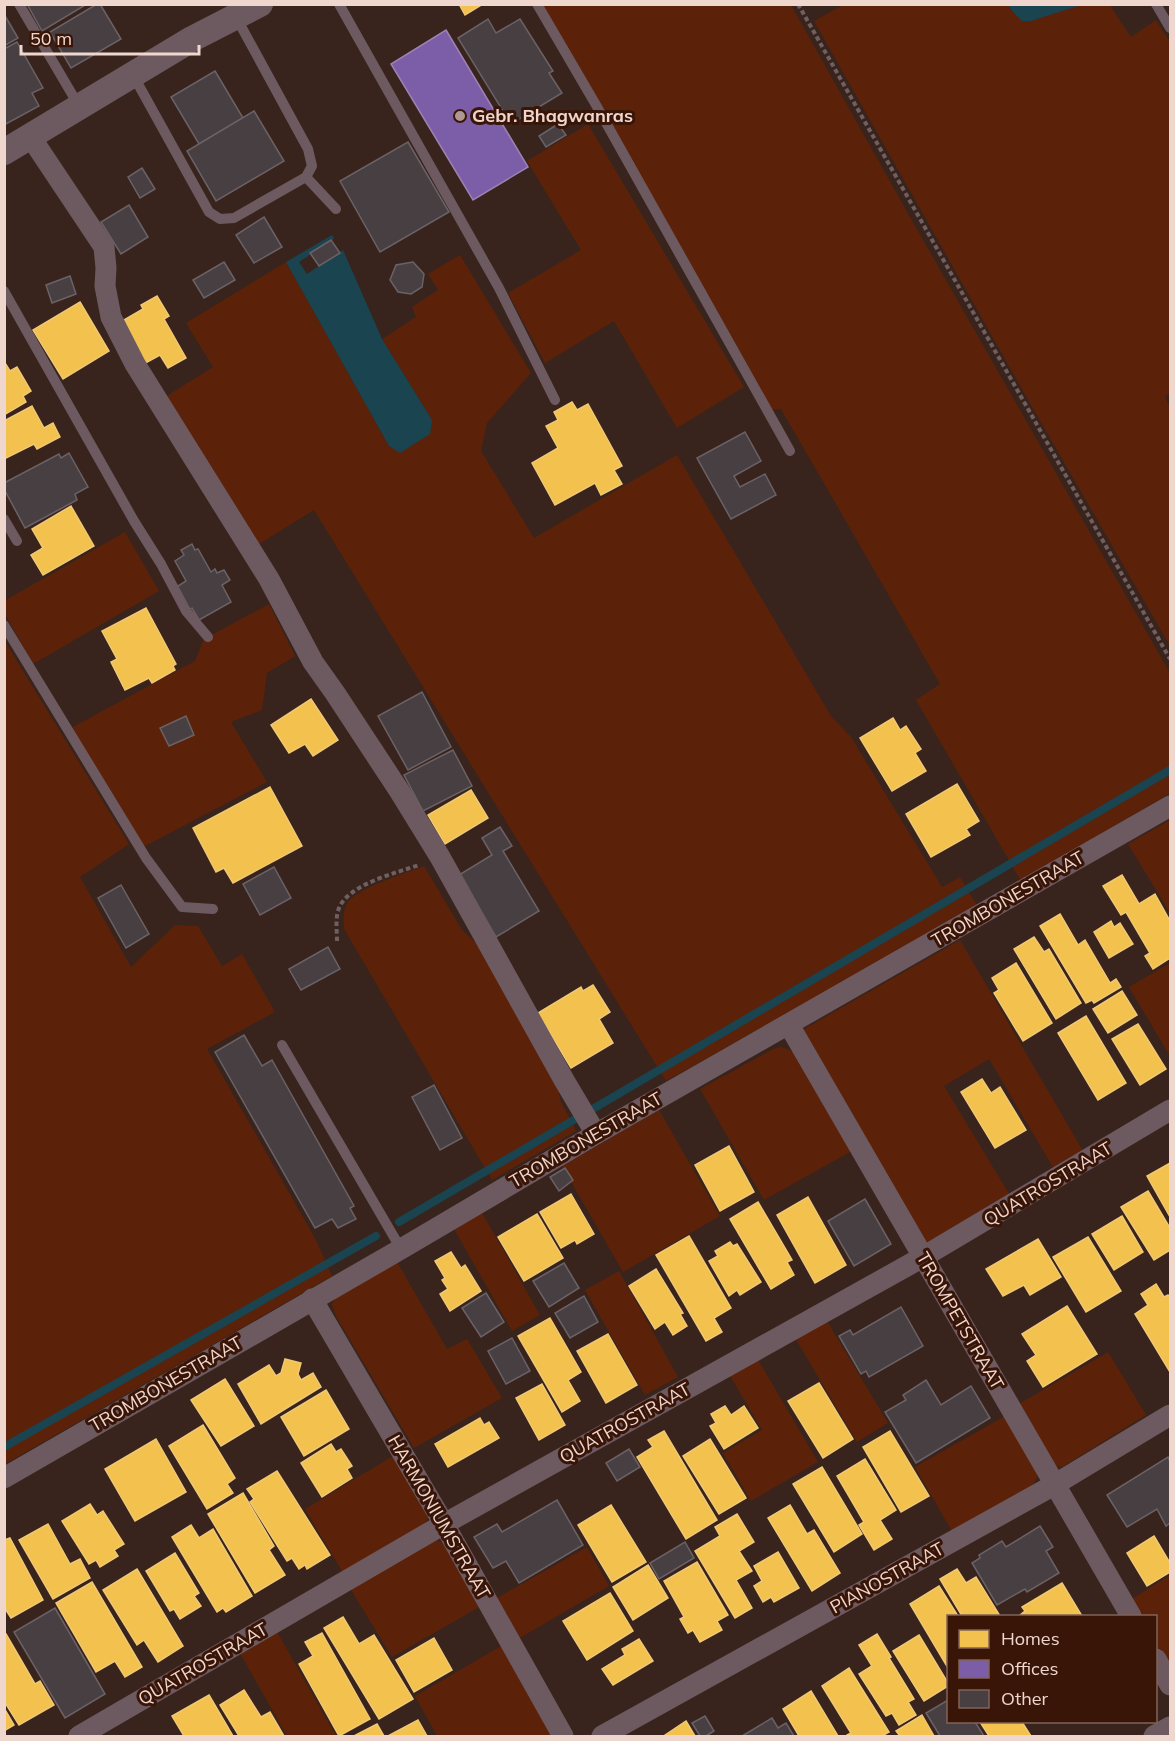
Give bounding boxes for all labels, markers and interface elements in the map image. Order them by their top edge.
scale bar [21,18,200,56]
text: 50 m [30,27,72,50]
place label: Gebr. Bhagwanras [472,104,633,127]
marker: Gebr. Bhagwanras [453,109,467,123]
street label: TROMBONESTRAAT [927,845,1088,952]
street label: TROMBONESTRAAT [505,1086,666,1193]
street label: QUATROSTRAAT [979,1136,1116,1231]
street label: TROMPETSTRAAT [912,1248,1009,1394]
street label: TROMBONESTRAAT [85,1330,246,1437]
street label: QUATROSTRAAT [555,1377,694,1468]
street label: HARMONIUMSTRAAT [383,1431,496,1603]
street label: PIANOSTRAAT [826,1537,948,1618]
legend [947,1615,1157,1723]
street label: QUATROSTRAAT [134,1617,272,1710]
text: Homes [1001,1627,1060,1650]
text: Offices [1001,1657,1059,1680]
text: Other [1001,1687,1049,1710]

